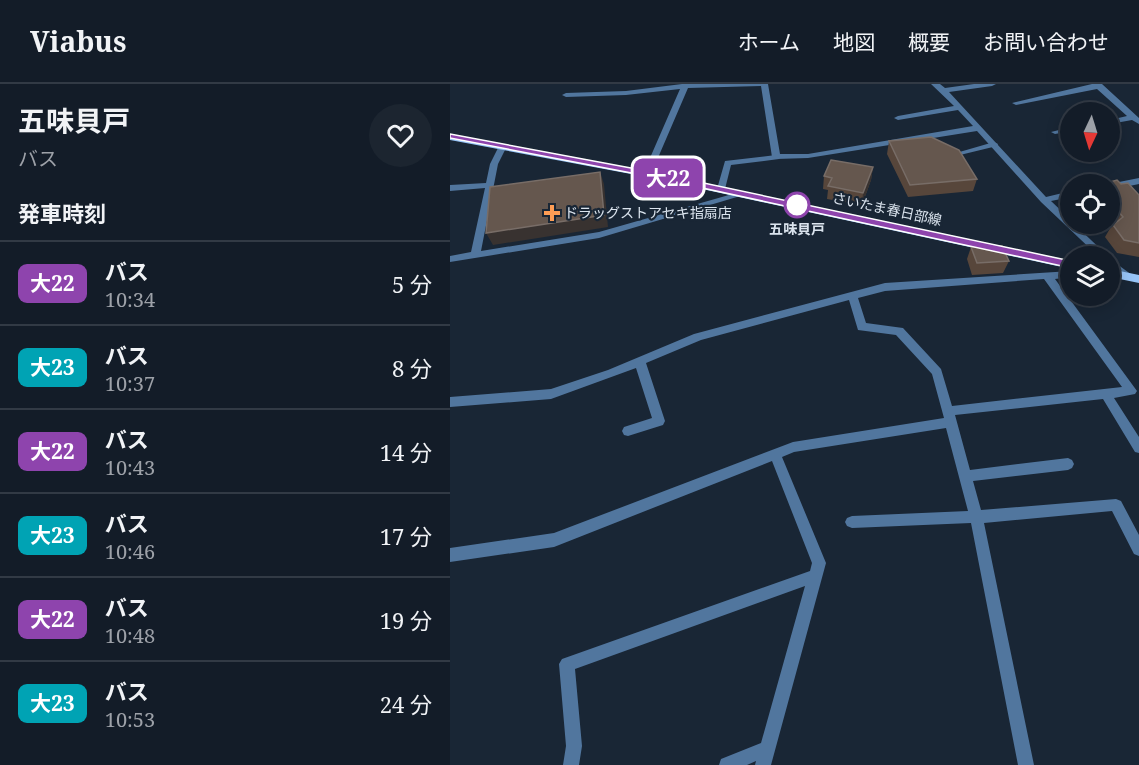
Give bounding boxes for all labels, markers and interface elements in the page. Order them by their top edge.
text: Viabus [30,22,127,60]
text: ホーム [738,28,800,56]
text: 地図 [833,28,875,56]
text: 概要 [908,28,950,56]
text: お問い合わせ [983,28,1109,56]
text: 五味貝戸 [18,101,130,139]
north arrow [1060,102,1120,162]
map controls [1060,102,1120,306]
button: heart [369,104,432,167]
text: バス [18,145,58,172]
line badge: 大22 [634,158,702,197]
text: 大22 [646,164,690,192]
button: locate [1060,174,1120,234]
street label: さいたま春日部線 [831,188,944,229]
marker: 五味貝戸 [784,192,810,218]
text: 発車時刻 [18,198,106,228]
place label: ドラッグストアセキ指扇店 [564,203,732,222]
marker: ドラッグストアセキ指扇店 [545,206,559,220]
place label: 五味貝戸 [769,219,825,238]
button: layers [1060,246,1120,306]
text: バス [105,256,149,286]
text: 大22 [30,269,75,297]
text: 5 分 [392,269,432,299]
text: 10:34 [105,286,155,313]
text: バス [105,340,149,370]
text: 大23 [30,353,75,381]
text: 8 分 [392,353,432,383]
text: 10:37 [105,370,155,397]
text: バス [105,424,149,454]
text: 大22 [30,437,75,465]
text: 14 分 [380,437,432,467]
text: 10:43 [105,454,155,481]
text: バス [105,508,149,538]
text: 大23 [30,521,75,549]
text: 17 分 [380,521,432,551]
text: 10:46 [105,538,155,565]
text: バス [105,592,149,622]
text: 大22 [30,605,75,633]
text: 19 分 [380,605,432,635]
text: 10:48 [105,622,155,649]
text: バス [105,676,149,706]
text: 大23 [30,689,75,717]
text: 24 分 [380,689,432,719]
text: 10:53 [105,706,155,733]

